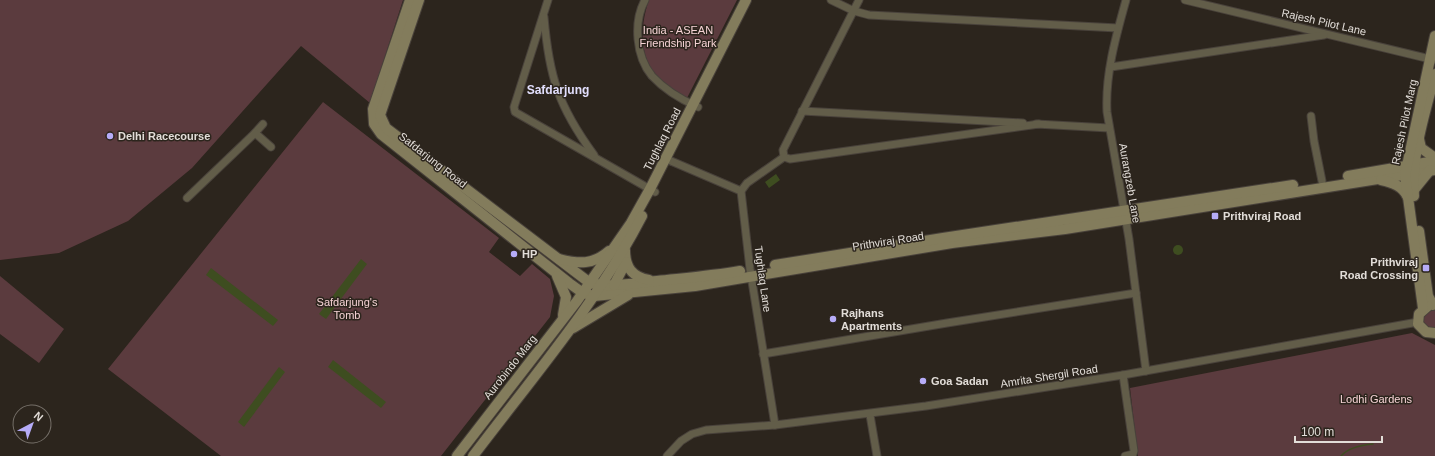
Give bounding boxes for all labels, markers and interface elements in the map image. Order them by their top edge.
street label: Rajesh Pilot Lane [1281,6,1367,38]
park label: India - ASEAN Friendship Park [639,24,717,49]
street label: Rajesh Pilot Marg [1389,78,1419,166]
district label: Safdarjung [527,83,589,97]
street label: Tughlaq Road [641,106,683,172]
place label: Delhi Racecourse [118,130,210,142]
street label: Safdarjung Road [397,130,469,190]
marker: Delhi Racecourse [105,131,115,141]
street label: Aurangzeb Lane [1117,142,1143,224]
place label: Prithviraj Road [1223,210,1301,222]
marker: Prithviraj Road [1210,211,1220,221]
street label: Prithviraj Road [851,229,925,253]
street label: Tughlaq Lane [752,245,774,313]
place label: HP [522,248,537,260]
marker: HP [509,249,519,259]
place label: Prithviraj Road Crossing [1340,256,1418,281]
marker: Prithviraj Road Crossing [1421,263,1431,273]
park label: Safdarjung's Tomb [317,296,378,321]
place label: Rajhans Apartments [841,307,902,332]
marker: Rajhans Apartments [828,314,838,324]
street label: Aurobindo Marg [481,332,539,402]
street label: Amrita Shergil Road [999,362,1099,390]
place label: Goa Sadan [931,375,989,387]
marker: Goa Sadan [918,376,928,386]
park label: Lodhi Gardens [1340,393,1413,405]
north arrow [12,404,52,444]
text: N [32,409,46,424]
scale bar [1295,418,1382,444]
text: 100 m [1301,425,1334,439]

